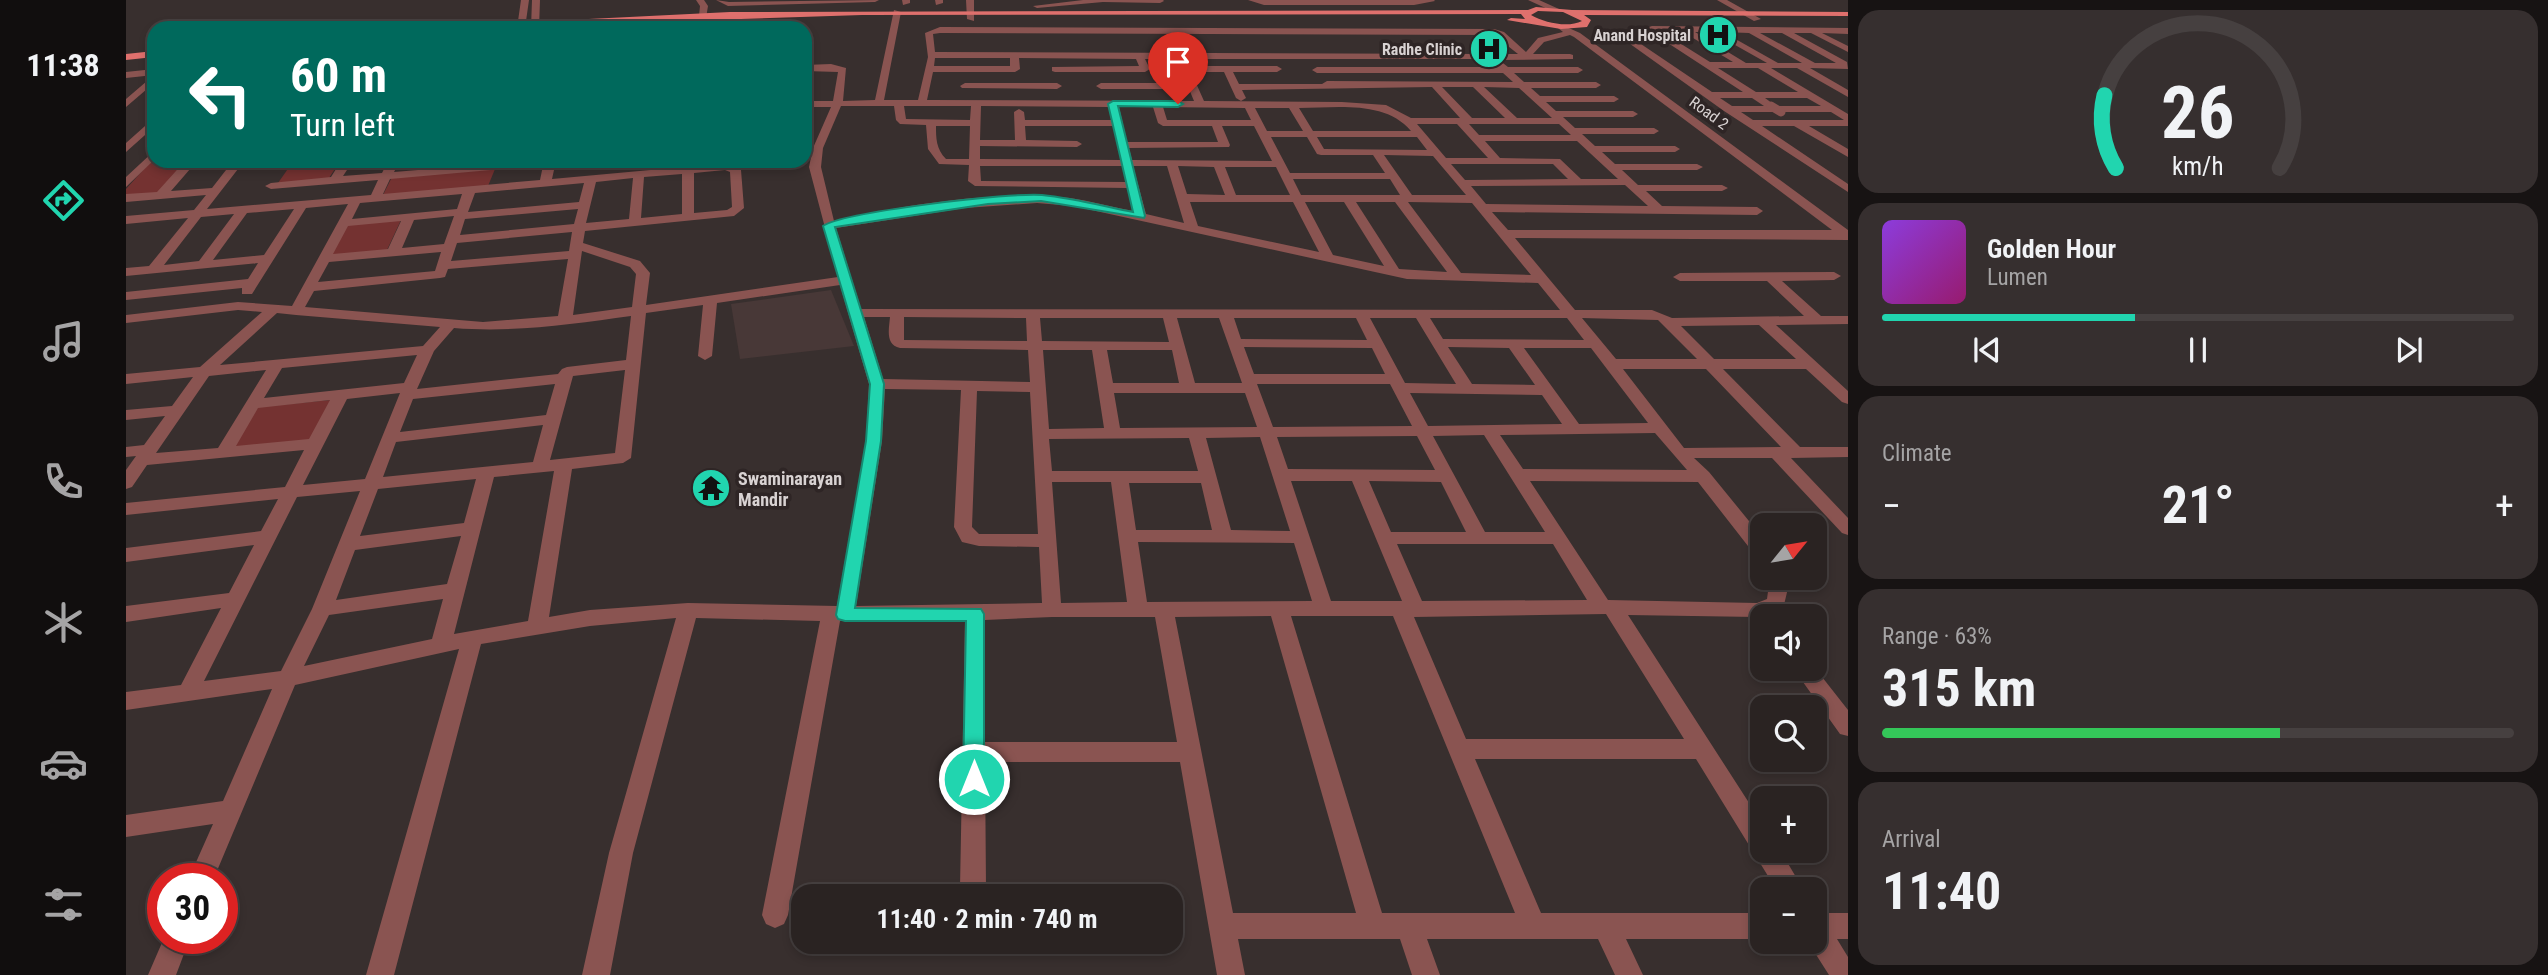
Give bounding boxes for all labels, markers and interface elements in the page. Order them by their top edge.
hospital icon: Anand Hospital [1697,14,1739,56]
place label: Anand Hospital [1593,26,1691,45]
hospital icon: Radhe Clinic [1468,28,1510,70]
pin [1148,32,1208,104]
place label: Radhe Clinic [1382,40,1462,59]
icon: arrive [1159,43,1197,81]
text: 11:38 [26,46,100,84]
text: 60 m [290,47,387,104]
icon: left [175,49,266,140]
text: 26 [2161,70,2235,156]
street label: Road 2 [1686,92,1732,134]
text: Turn left [290,106,395,144]
text: km/h [2172,151,2224,180]
icon: directions [39,176,88,225]
text: Golden Hour [1987,234,2116,264]
text: Lumen [1987,264,2048,291]
icon: music [39,317,88,366]
icon: previous [1968,331,2006,369]
icon: pause [2179,331,2217,369]
icon: next [2390,331,2428,369]
text: Climate [1882,440,1952,467]
icon: phone [39,457,88,506]
temple icon: Swaminarayan Mandir [690,467,732,509]
place label: Swaminarayan Mandir [738,468,842,510]
text: 21° [2162,475,2234,536]
text: − [1882,484,1901,528]
text: + [2495,484,2514,528]
north arrow [1750,513,1827,590]
map controls [1750,513,1827,954]
icon: climate [39,598,88,647]
button: sound [1750,604,1827,681]
text: Range · 63% [1882,623,1992,650]
text: 315 km [1882,658,2036,719]
button: search [1750,695,1827,772]
icon: car [39,739,88,788]
position arrow [937,742,1011,816]
button: + [1750,786,1827,863]
text: Arrival [1882,826,1941,853]
text: 11:40 [1882,861,2001,922]
speed limit sign: 30 [147,863,238,954]
button: − [1750,877,1827,954]
icon: filters [39,880,88,929]
text: 11:40 · 2 min · 740 m [877,904,1097,934]

